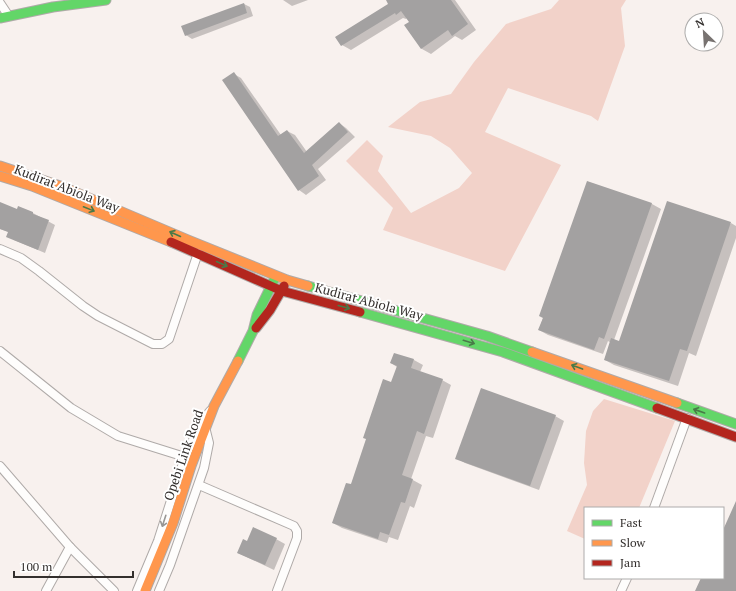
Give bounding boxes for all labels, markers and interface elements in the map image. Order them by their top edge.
north arrow [684,12,724,52]
text: N [693,15,707,31]
street label: Kudirat Abiola Way [12,160,123,217]
one-way arrow [82,206,94,214]
one-way arrow [169,230,181,237]
one-way arrow [216,261,228,268]
street label: Kudirat Abiola Way [313,278,426,324]
one-way arrow [337,304,350,312]
one-way arrow [462,339,475,346]
one-way arrow [571,363,583,371]
one-way arrow [694,406,706,414]
street label: Opebi Link Road [159,407,207,503]
legend [584,507,724,579]
one-way arrow [160,515,168,527]
text: Fast [620,515,643,530]
text: Slow [620,535,646,550]
scale bar [14,553,133,579]
text: Jam [620,555,641,570]
text: 100 m [20,559,53,574]

